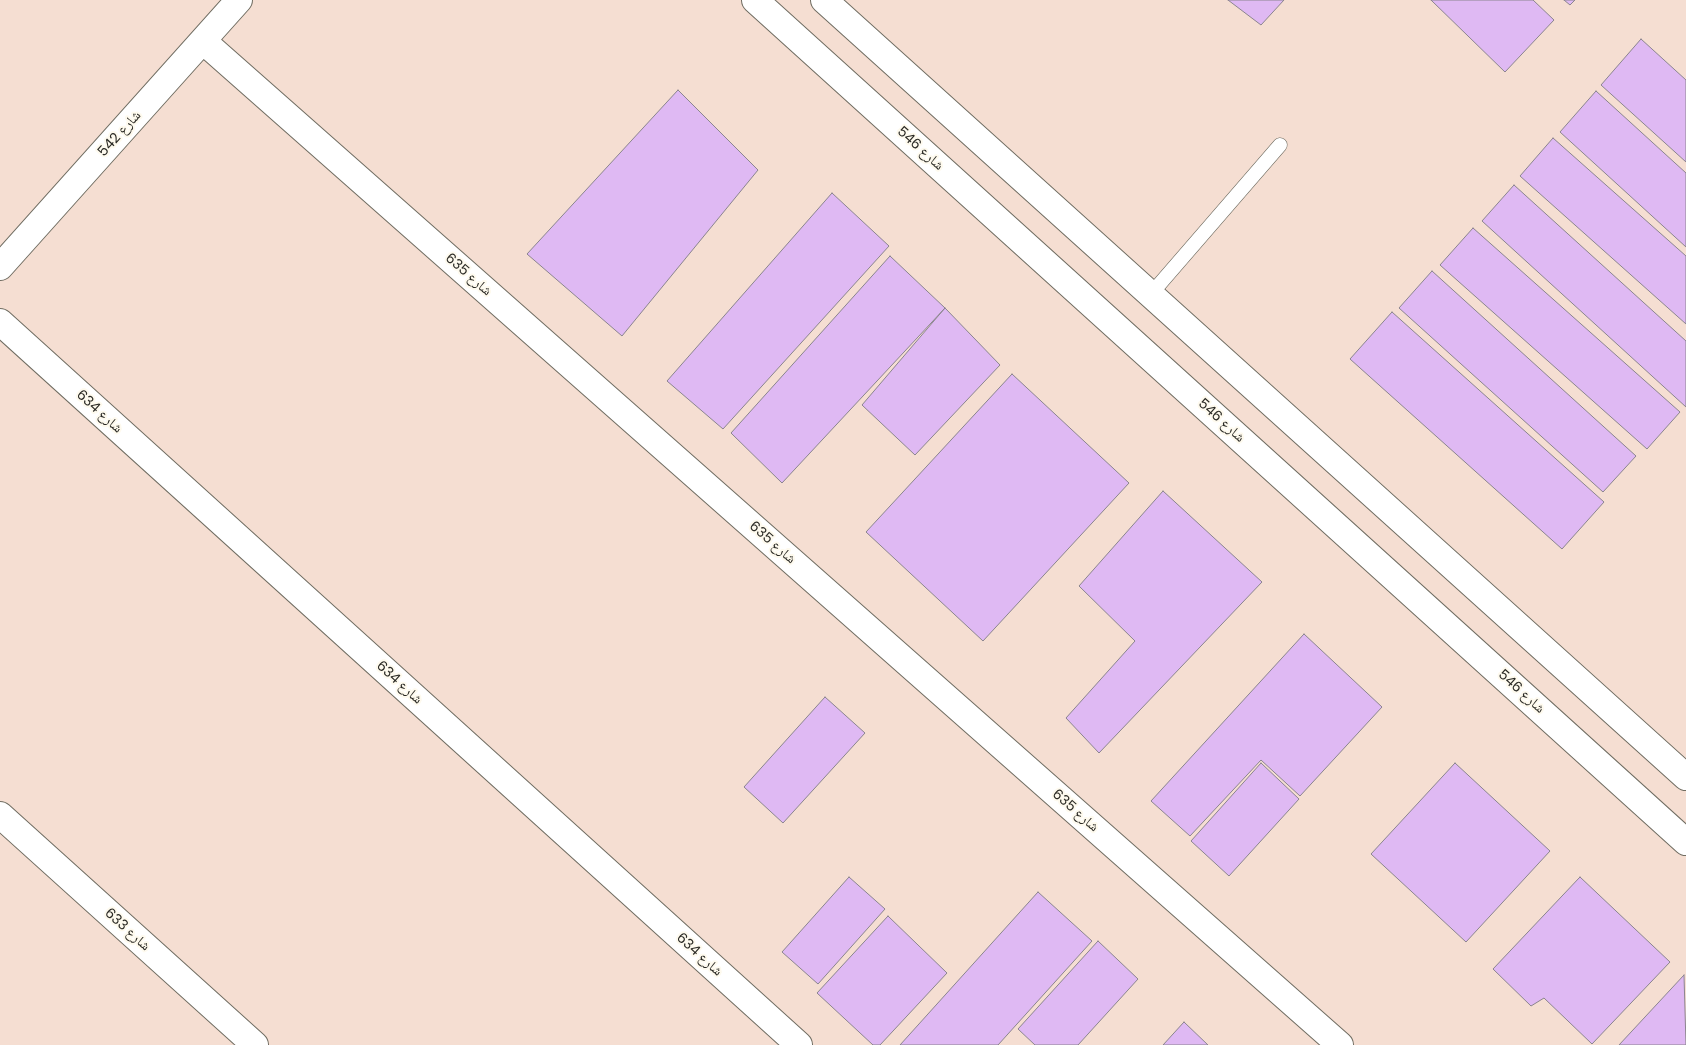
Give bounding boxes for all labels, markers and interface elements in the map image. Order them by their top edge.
street label: شارع 542 [95,108,145,160]
street label: شارع 546 [893,124,947,174]
street label: شارع 635 [441,250,495,300]
street label: شارع 634 [72,387,126,437]
street label: شارع 546 [1194,396,1248,446]
street label: شارع 635 [745,518,799,568]
street label: شارع 634 [372,658,426,708]
street label: شارع 546 [1494,667,1548,717]
street label: شارع 635 [1048,786,1102,836]
street label: شارع 633 [101,905,153,955]
street label: شارع 634 [672,930,726,980]

